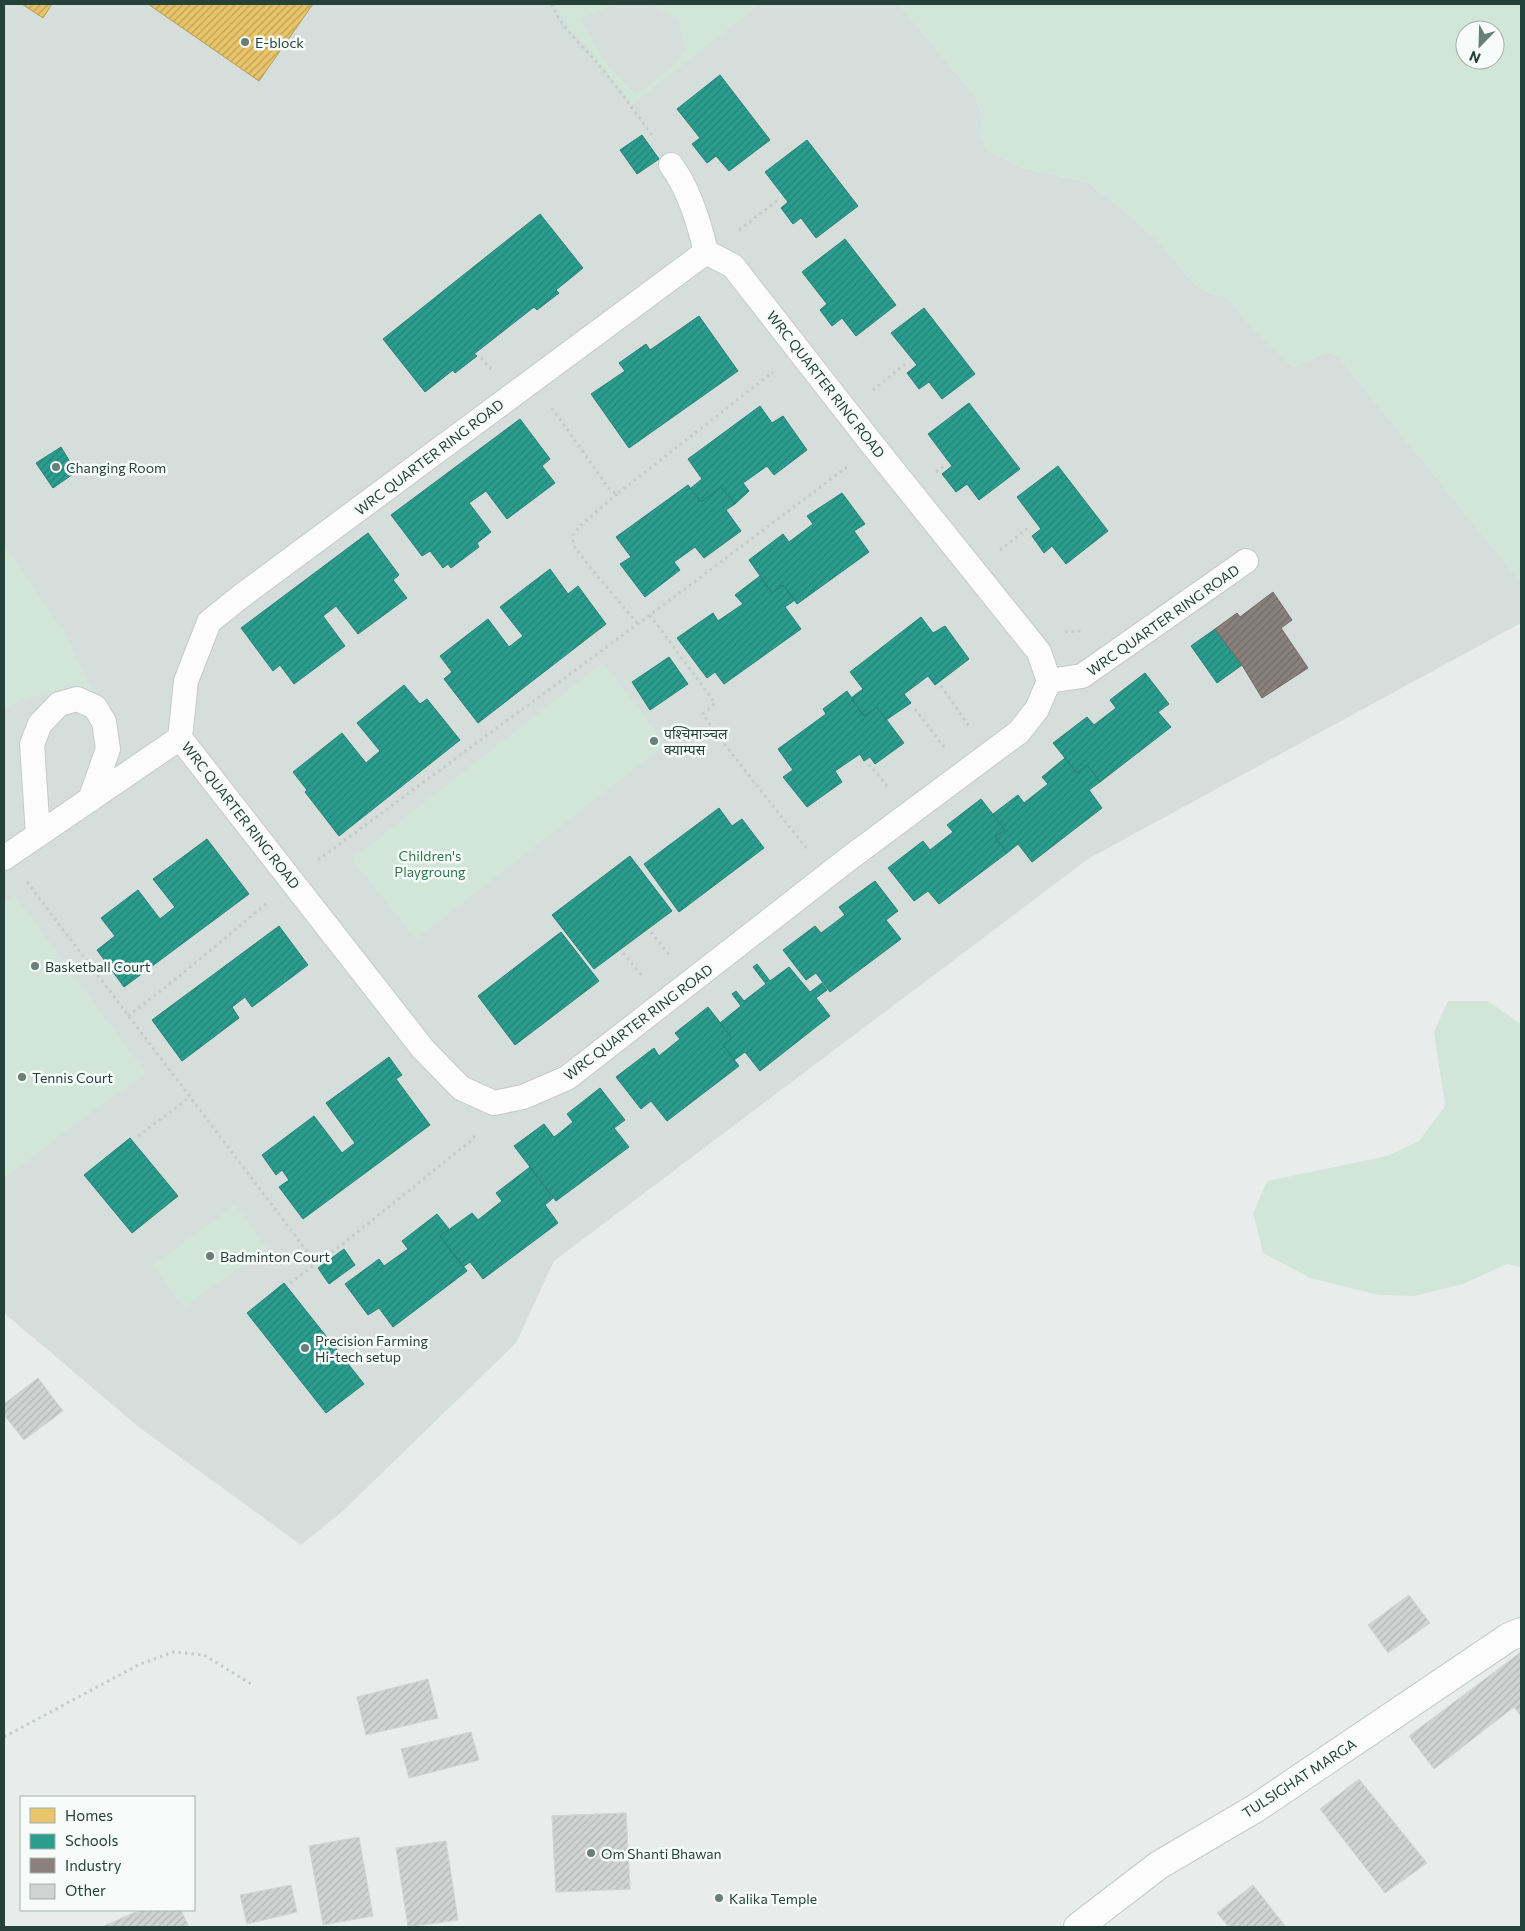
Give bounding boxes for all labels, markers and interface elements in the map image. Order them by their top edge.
north arrow [1455,20,1505,70]
place label: E-block [255,34,304,51]
marker: E-block [239,36,251,48]
text: N [1467,48,1483,67]
street label: WRC QUARTER RING ROAD [763,307,889,461]
street label: WRC QUARTER RING ROAD [351,395,507,519]
place label: Changing Room [66,459,166,476]
marker: Changing Room [50,461,62,473]
street label: WRC QUARTER RING ROAD [1084,561,1242,679]
place label: पश्‍चिमाञ्‍चल क्याम्पस [664,725,728,758]
marker: पश्‍चिमाञ्‍चल क्याम्पस [648,735,660,747]
street label: WRC QUARTER RING ROAD [178,738,304,892]
park label: Children's Playgroung [394,847,466,880]
place label: Basketball Court [45,958,151,975]
marker: Basketball Court [29,960,41,972]
street label: WRC QUARTER RING ROAD [560,960,716,1084]
place label: Tennis Court [32,1069,113,1086]
marker: Tennis Court [16,1071,28,1083]
place label: Badminton Court [220,1248,330,1265]
marker: Badminton Court [204,1250,216,1262]
place label: Precision Farming Hi-tech setup [315,1332,429,1365]
marker: Precision Farming Hi-tech setup [299,1342,311,1354]
street label: TULSIGHAT MARGA [1239,1735,1359,1821]
legend [20,1796,195,1911]
text: Homes [65,1806,113,1824]
text: Schools [65,1831,119,1849]
place label: Om Shanti Bhawan [601,1845,722,1862]
marker: Om Shanti Bhawan [585,1847,597,1859]
text: Industry [65,1856,122,1874]
text: Other [65,1881,106,1899]
place label: Kalika Temple [729,1890,817,1907]
marker: Kalika Temple [713,1892,725,1904]

